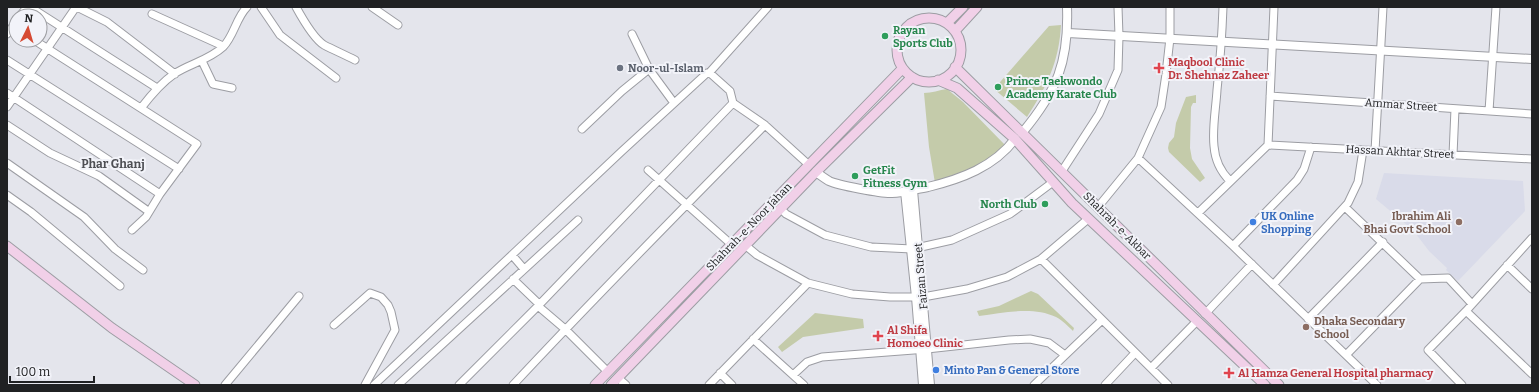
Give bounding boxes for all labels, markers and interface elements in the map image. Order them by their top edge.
north arrow [8,8,48,48]
text: N [24,12,34,25]
place label: Rayan Sports Club [893,24,953,50]
marker: Rayan Sports Club [880,31,890,41]
place label: Maqbool Clinic Dr. Shehnaz Zaheer [1168,56,1270,82]
place label: Noor-ul-Islam [628,62,704,75]
marker: Maqbool Clinic Dr. Shehnaz Zaheer [1153,62,1165,74]
marker: Noor-ul-Islam [615,63,625,73]
place label: Prince Taekwondo Academy Karate Club [1006,75,1117,101]
marker: Prince Taekwondo Academy Karate Club [993,82,1003,92]
street label: Ammar Street [1364,96,1438,114]
street label: Hassan Akhtar Street [1345,143,1455,161]
district label: Phar Ghanj [81,157,145,172]
place label: GetFit Fitness Gym [863,164,928,190]
marker: GetFit Fitness Gym [850,171,860,181]
street label: Shahrah-e-Noor Jahan [704,180,794,274]
street label: Shahrah-e-Akbar [1080,189,1154,263]
place label: North Club [980,198,1038,211]
marker: North Club [1040,199,1050,209]
place label: UK Online Shopping [1261,210,1314,236]
place label: Ibrahim Ali Bhai Govt School [1363,210,1452,236]
marker: UK Online Shopping [1248,217,1258,227]
marker: Ibrahim Ali Bhai Govt School [1454,217,1464,227]
street label: Faizan Street [912,242,930,310]
place label: Dhaka Secondary School [1314,315,1406,341]
marker: Dhaka Secondary School [1301,322,1311,332]
place label: Al Shifa Homoeo Clinic [887,324,963,350]
marker: Al Shifa Homoeo Clinic [872,330,884,342]
scale bar [10,358,94,384]
place label: Minto Pan & General Store [944,364,1079,377]
text: 100 m [16,365,51,379]
marker: Minto Pan & General Store [931,365,941,375]
marker: Al Hamza General Hospital pharmacy [1223,367,1235,379]
place label: Al Hamza General Hospital pharmacy [1238,367,1434,380]

